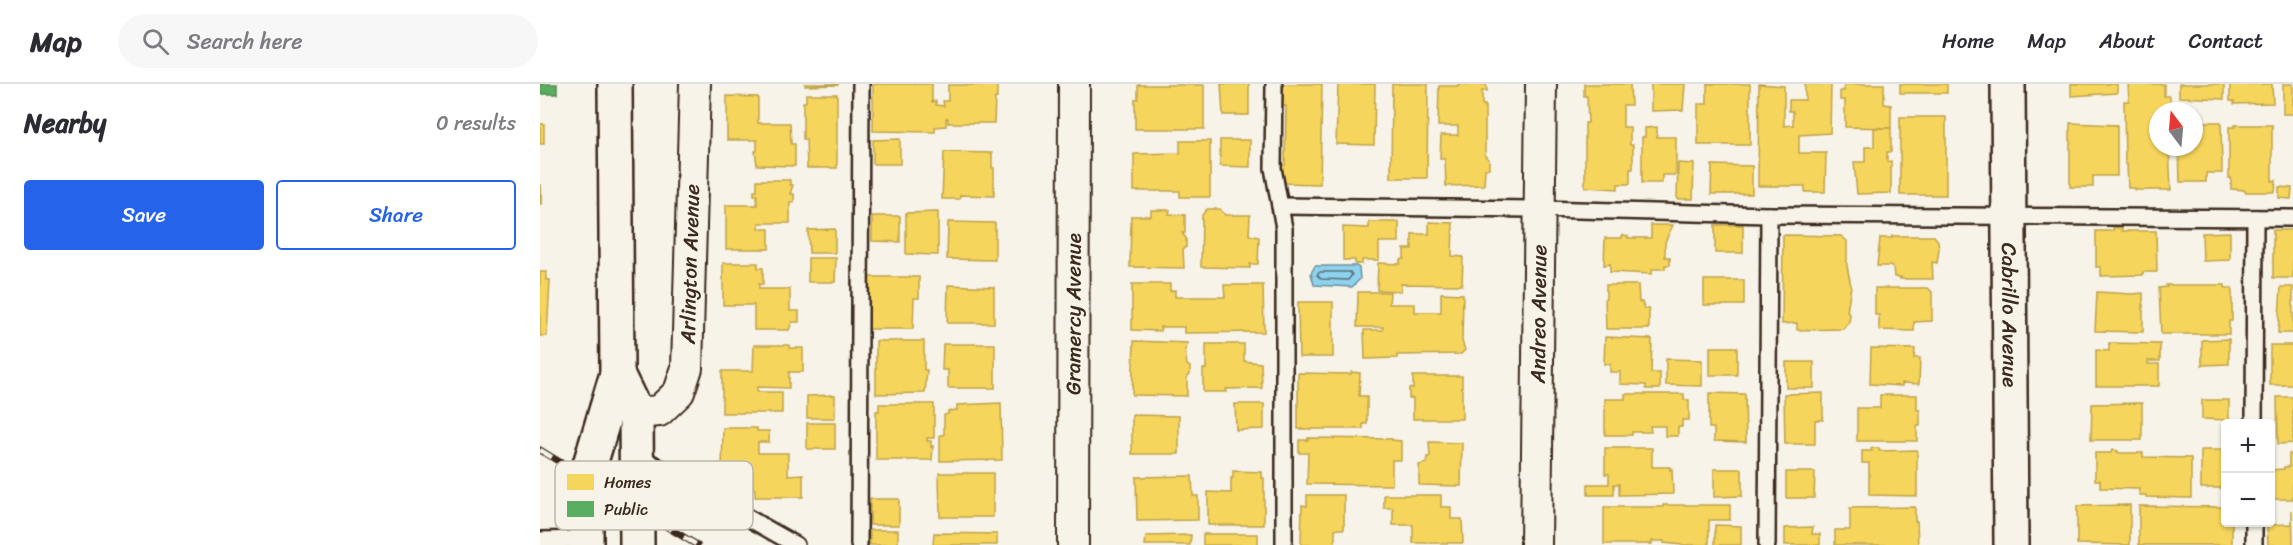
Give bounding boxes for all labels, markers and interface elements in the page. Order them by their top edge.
search box [118,14,538,68]
text: Map [30,17,82,66]
text: Search here [187,22,303,61]
text: Home [1942,22,1994,60]
text: Map [2027,22,2066,60]
text: About [2099,22,2156,60]
text: Contact [2189,22,2263,60]
icon: search [139,25,172,58]
text: Nearby [24,100,106,146]
north arrow [2149,102,2203,156]
text: 0 results [436,106,516,141]
button: Save [24,180,264,250]
button: Share [276,180,516,250]
street label: Arlington Avenue [669,183,711,346]
street label: Gramercy Avenue [1054,233,1093,395]
street label: Cabrillo Avenue [1990,243,2029,387]
street label: Andreo Avenue [1519,244,1558,385]
map controls [2221,419,2275,527]
button: + [2221,419,2275,473]
legend [555,461,753,530]
text: Homes [604,468,652,497]
button: − [2221,473,2275,527]
text: Public [604,495,648,524]

